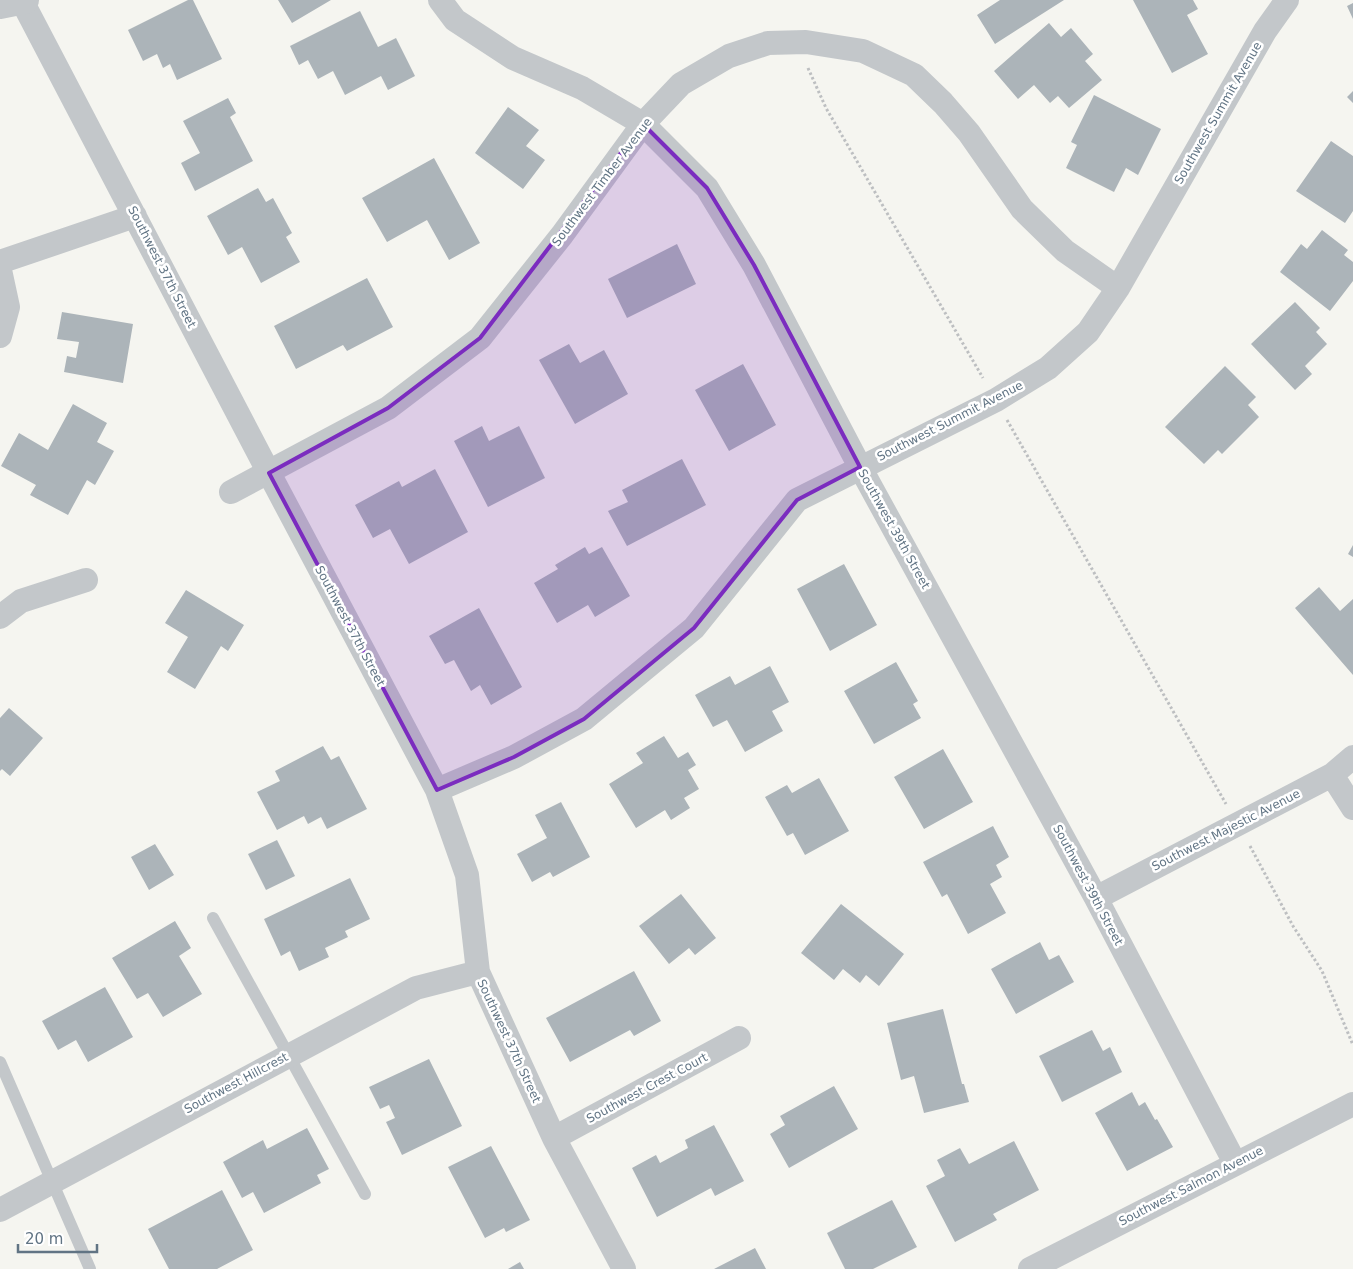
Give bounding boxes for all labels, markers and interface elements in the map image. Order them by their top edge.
street label: Southwest Summit Avenue [1171,39,1265,187]
street label: Southwest Timber Avenue [549,115,655,249]
street label: Southwest 37th Street [125,204,199,330]
street label: Southwest Summit Avenue [875,378,1025,464]
street label: Southwest 39th Street [855,467,933,592]
street label: Southwest 37th Street [312,563,388,689]
street label: Southwest Majestic Avenue [1150,786,1302,874]
street label: Southwest 39th Street [1050,822,1126,948]
street label: Southwest 37th Street [474,977,544,1105]
street label: Southwest Hillcrest [182,1050,291,1116]
street label: Southwest Crest Court [584,1050,710,1126]
street label: Southwest Salmon Avenue [1116,1143,1266,1229]
scale bar [18,1222,96,1254]
text: 20 m [25,1230,63,1248]

